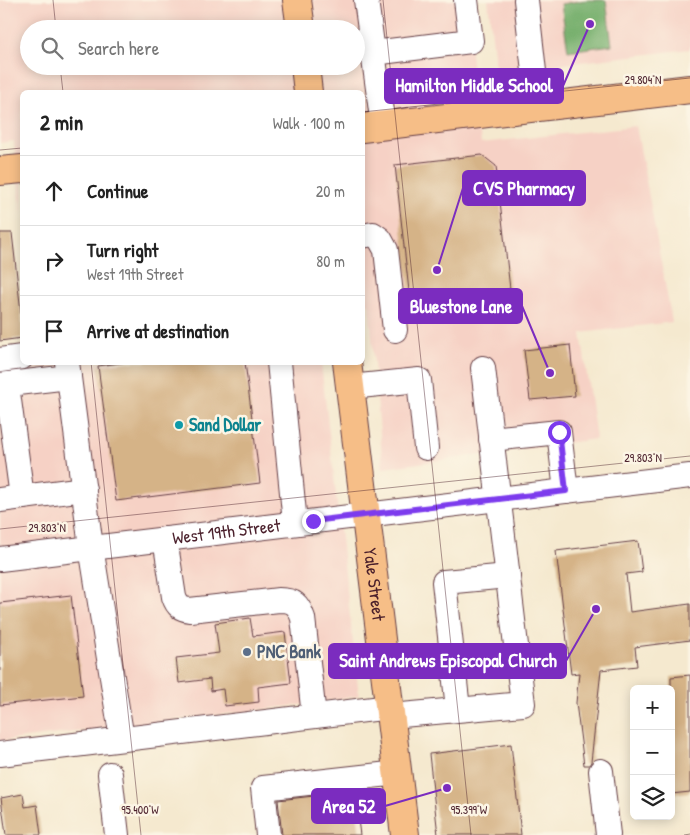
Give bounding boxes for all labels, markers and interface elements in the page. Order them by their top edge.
search box [20,20,365,75]
icon: search [38,34,66,62]
text: Search here [78,35,159,61]
callout: Hamilton Middle School [385,69,563,103]
text: 29.804°N [625,71,661,88]
text: Hamilton Middle School [395,72,554,98]
text: 2 min [40,108,83,137]
text: Walk · 100 m [273,112,345,134]
callout: CVS Pharmacy [463,171,585,205]
text: CVS Pharmacy [473,175,575,202]
icon: ahead [40,177,68,205]
text: Continue [87,178,148,204]
text: 20 m [316,180,345,202]
text: Turn right [87,237,158,263]
icon: right [40,247,68,275]
text: 80 m [316,250,345,272]
text: West 19th Street [87,263,183,285]
callout: Bluestone Lane [399,289,522,323]
text: Bluestone Lane [410,293,513,319]
icon: arrive [40,317,68,345]
text: Arrive at destination [87,318,229,344]
place label: Sand Dollar [189,412,261,437]
marker: Sand Dollar [173,419,185,431]
route start [548,421,571,444]
text: 29.803°N [624,449,662,466]
route end [302,510,325,533]
street label: West 19th Street [171,512,282,550]
text: 29.803°N [28,519,66,536]
street label: Yale Street [358,546,392,623]
place label: PNC Bank [257,639,322,664]
callout: Saint Andrews Episcopal Church [329,644,566,678]
marker: PNC Bank [241,646,253,658]
text: Saint Andrews Episcopal Church [339,647,557,674]
map controls [630,685,675,820]
button: + [630,685,675,730]
button: − [630,730,675,775]
button: layers [630,775,675,820]
callout: Area 52 [312,789,385,823]
text: Area 52 [323,793,376,819]
text: 95.400°W [121,801,159,818]
text: 95.399°W [451,801,488,818]

